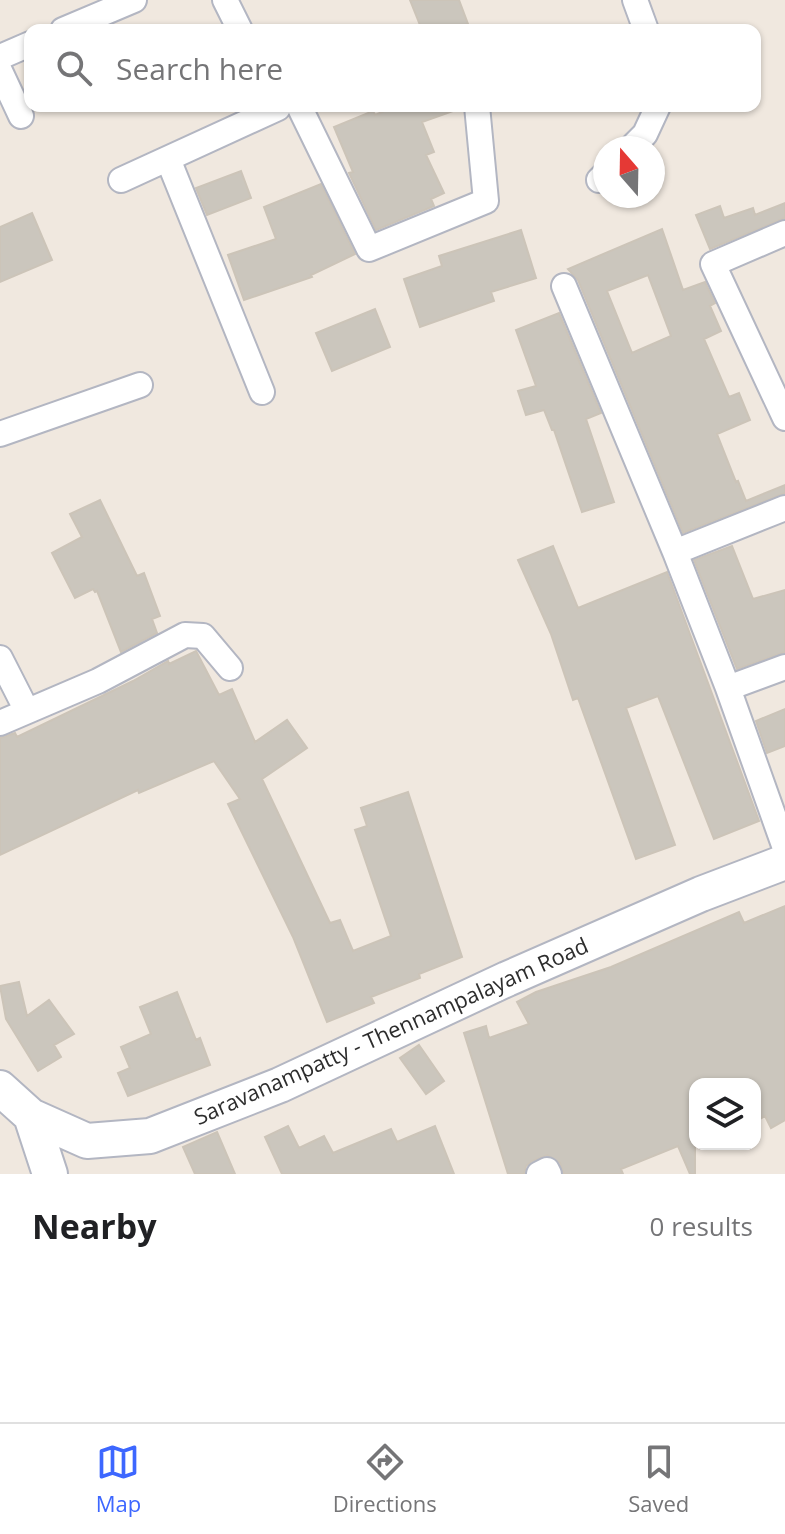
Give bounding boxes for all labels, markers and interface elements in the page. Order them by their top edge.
search box [24,24,761,112]
icon: search [52,46,96,90]
text: Search here [116,48,283,89]
north arrow [593,136,665,208]
street label: Saravanampatty - Thennampalayam Road [189,929,592,1131]
map controls [689,1078,761,1150]
button: layers [689,1078,761,1150]
text: Nearby [32,1203,157,1249]
text: 0 results [650,1208,753,1244]
tab: Map [96,1440,141,1518]
tab: Directions [333,1440,437,1518]
tab: Saved [628,1440,689,1518]

